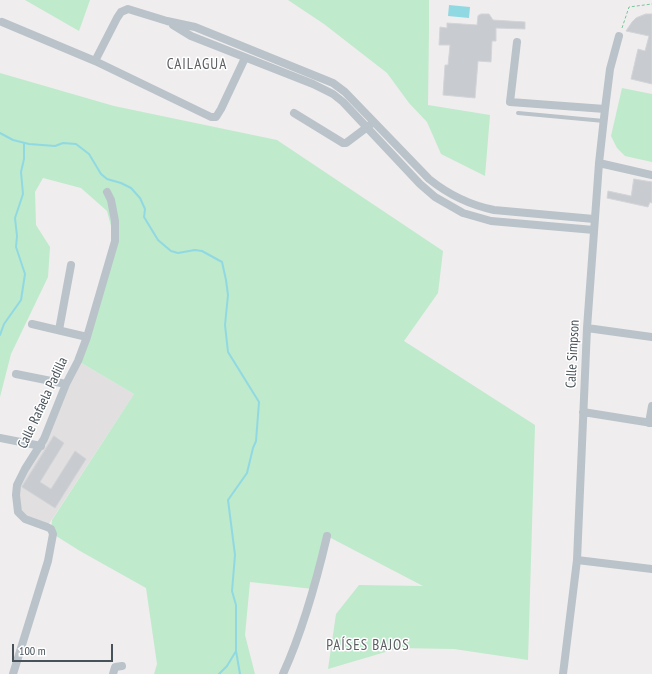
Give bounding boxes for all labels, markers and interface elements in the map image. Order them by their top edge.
district label: CAILAGUA [167,56,227,74]
street label: Calle Simpson [563,319,583,389]
street label: Calle Rafaela Padilla [14,355,72,451]
scale bar [14,636,115,662]
district label: PAÍSES BAJOS [326,637,410,655]
text: 100 m [19,643,46,658]

